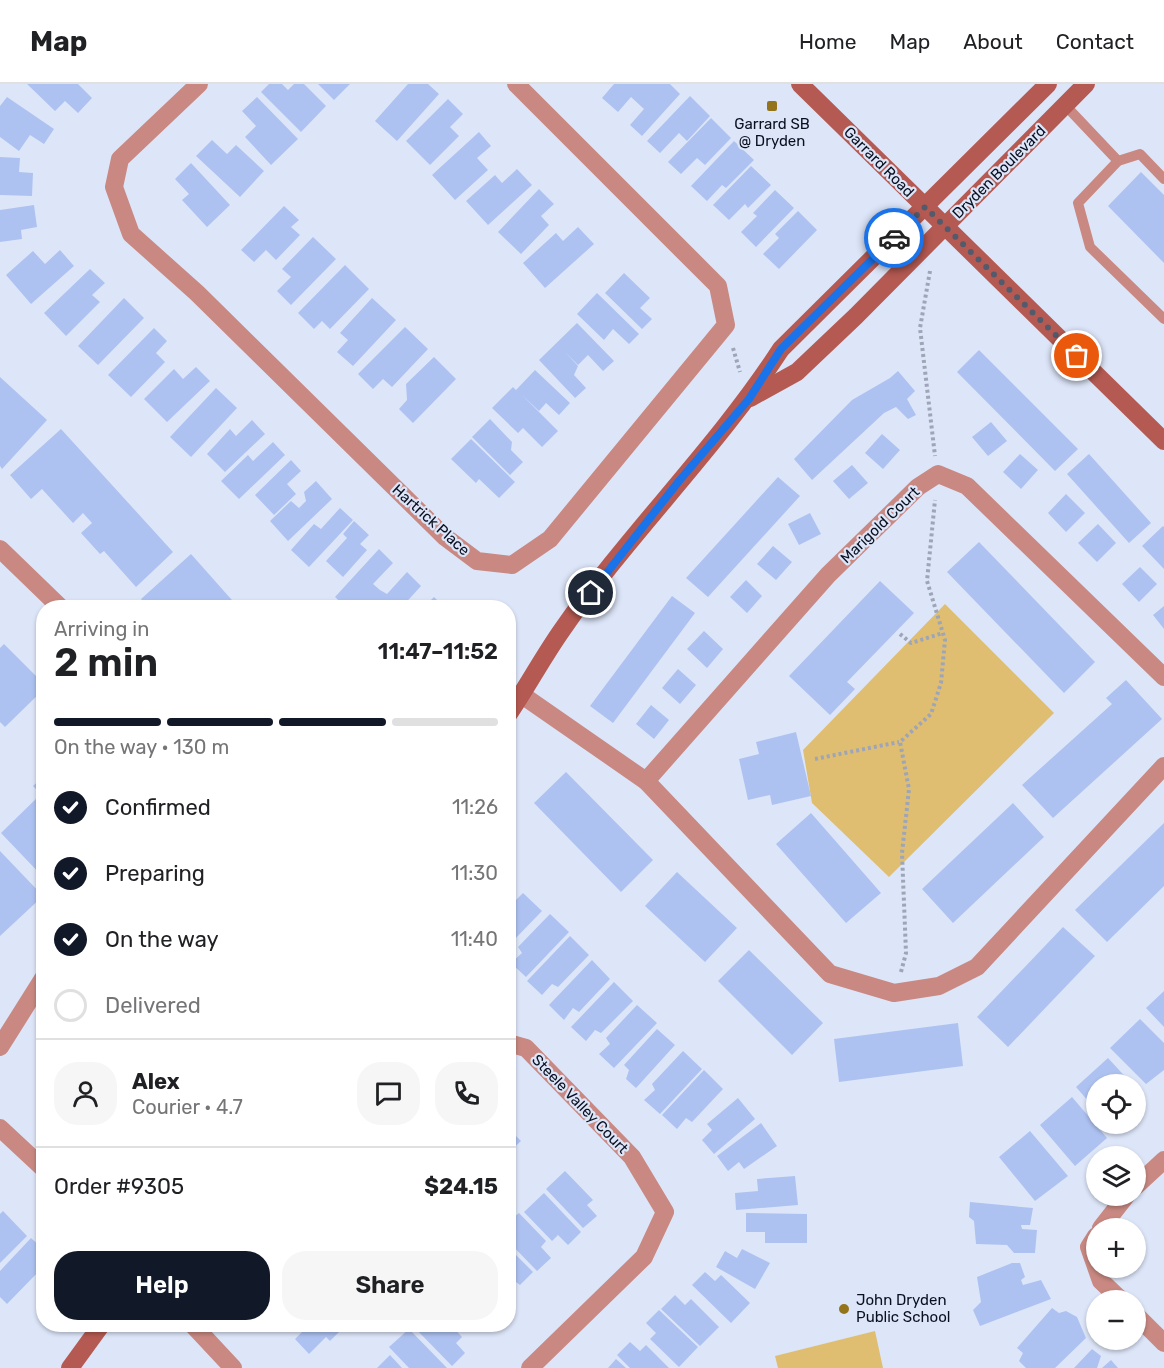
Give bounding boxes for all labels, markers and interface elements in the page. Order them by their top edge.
text: Map [30,25,87,58]
text: Home [799,29,856,54]
text: Map [889,29,930,54]
text: About [963,29,1023,54]
text: Contact [1056,29,1134,54]
marker: Garrard SB @ Dryden [765,99,779,113]
place label: Garrard SB @ Dryden [734,115,810,150]
street label: Dryden Boulevard [949,122,1049,222]
street label: Garrard Road [840,123,918,201]
courier [864,208,924,268]
icon: car [878,222,911,255]
pin [1051,330,1102,381]
icon: bag [1060,339,1093,372]
street label: Hartrick Place [389,481,473,559]
street label: Marigold Court [837,483,923,567]
pin [565,567,616,618]
icon: home [574,576,607,609]
text: Arriving in [54,617,149,641]
text: 11:47–11:52 [378,638,498,665]
text: 2 min [54,640,158,686]
text: On the way · 130 m [54,735,229,759]
icon: check [54,791,87,824]
text: Confirmed [105,794,211,821]
text: 11:26 [452,795,498,819]
icon: check [54,857,87,890]
text: Preparing [105,860,205,887]
text: 11:30 [451,861,498,885]
icon: check [54,923,87,956]
text: On the way [105,926,219,953]
text: 11:40 [451,927,498,951]
text: Delivered [105,992,201,1019]
street label: Steele Valley Court [528,1051,632,1157]
button: person [54,1062,117,1125]
button: chat [357,1062,420,1125]
button: phone [435,1062,498,1125]
text: Alex [132,1068,180,1095]
map controls [1086,1074,1146,1350]
button: locate [1086,1074,1146,1134]
text: Courier · 4.7 [132,1095,243,1119]
button: layers [1086,1146,1146,1206]
text: Order #9305 [54,1173,184,1200]
text: $24.15 [424,1173,498,1200]
button: + [1086,1218,1146,1278]
button: Help [54,1251,270,1320]
button: Share [282,1251,498,1320]
button: − [1086,1290,1146,1350]
place label: John Dryden Public School [856,1291,950,1326]
marker: John Dryden Public School [837,1302,851,1316]

